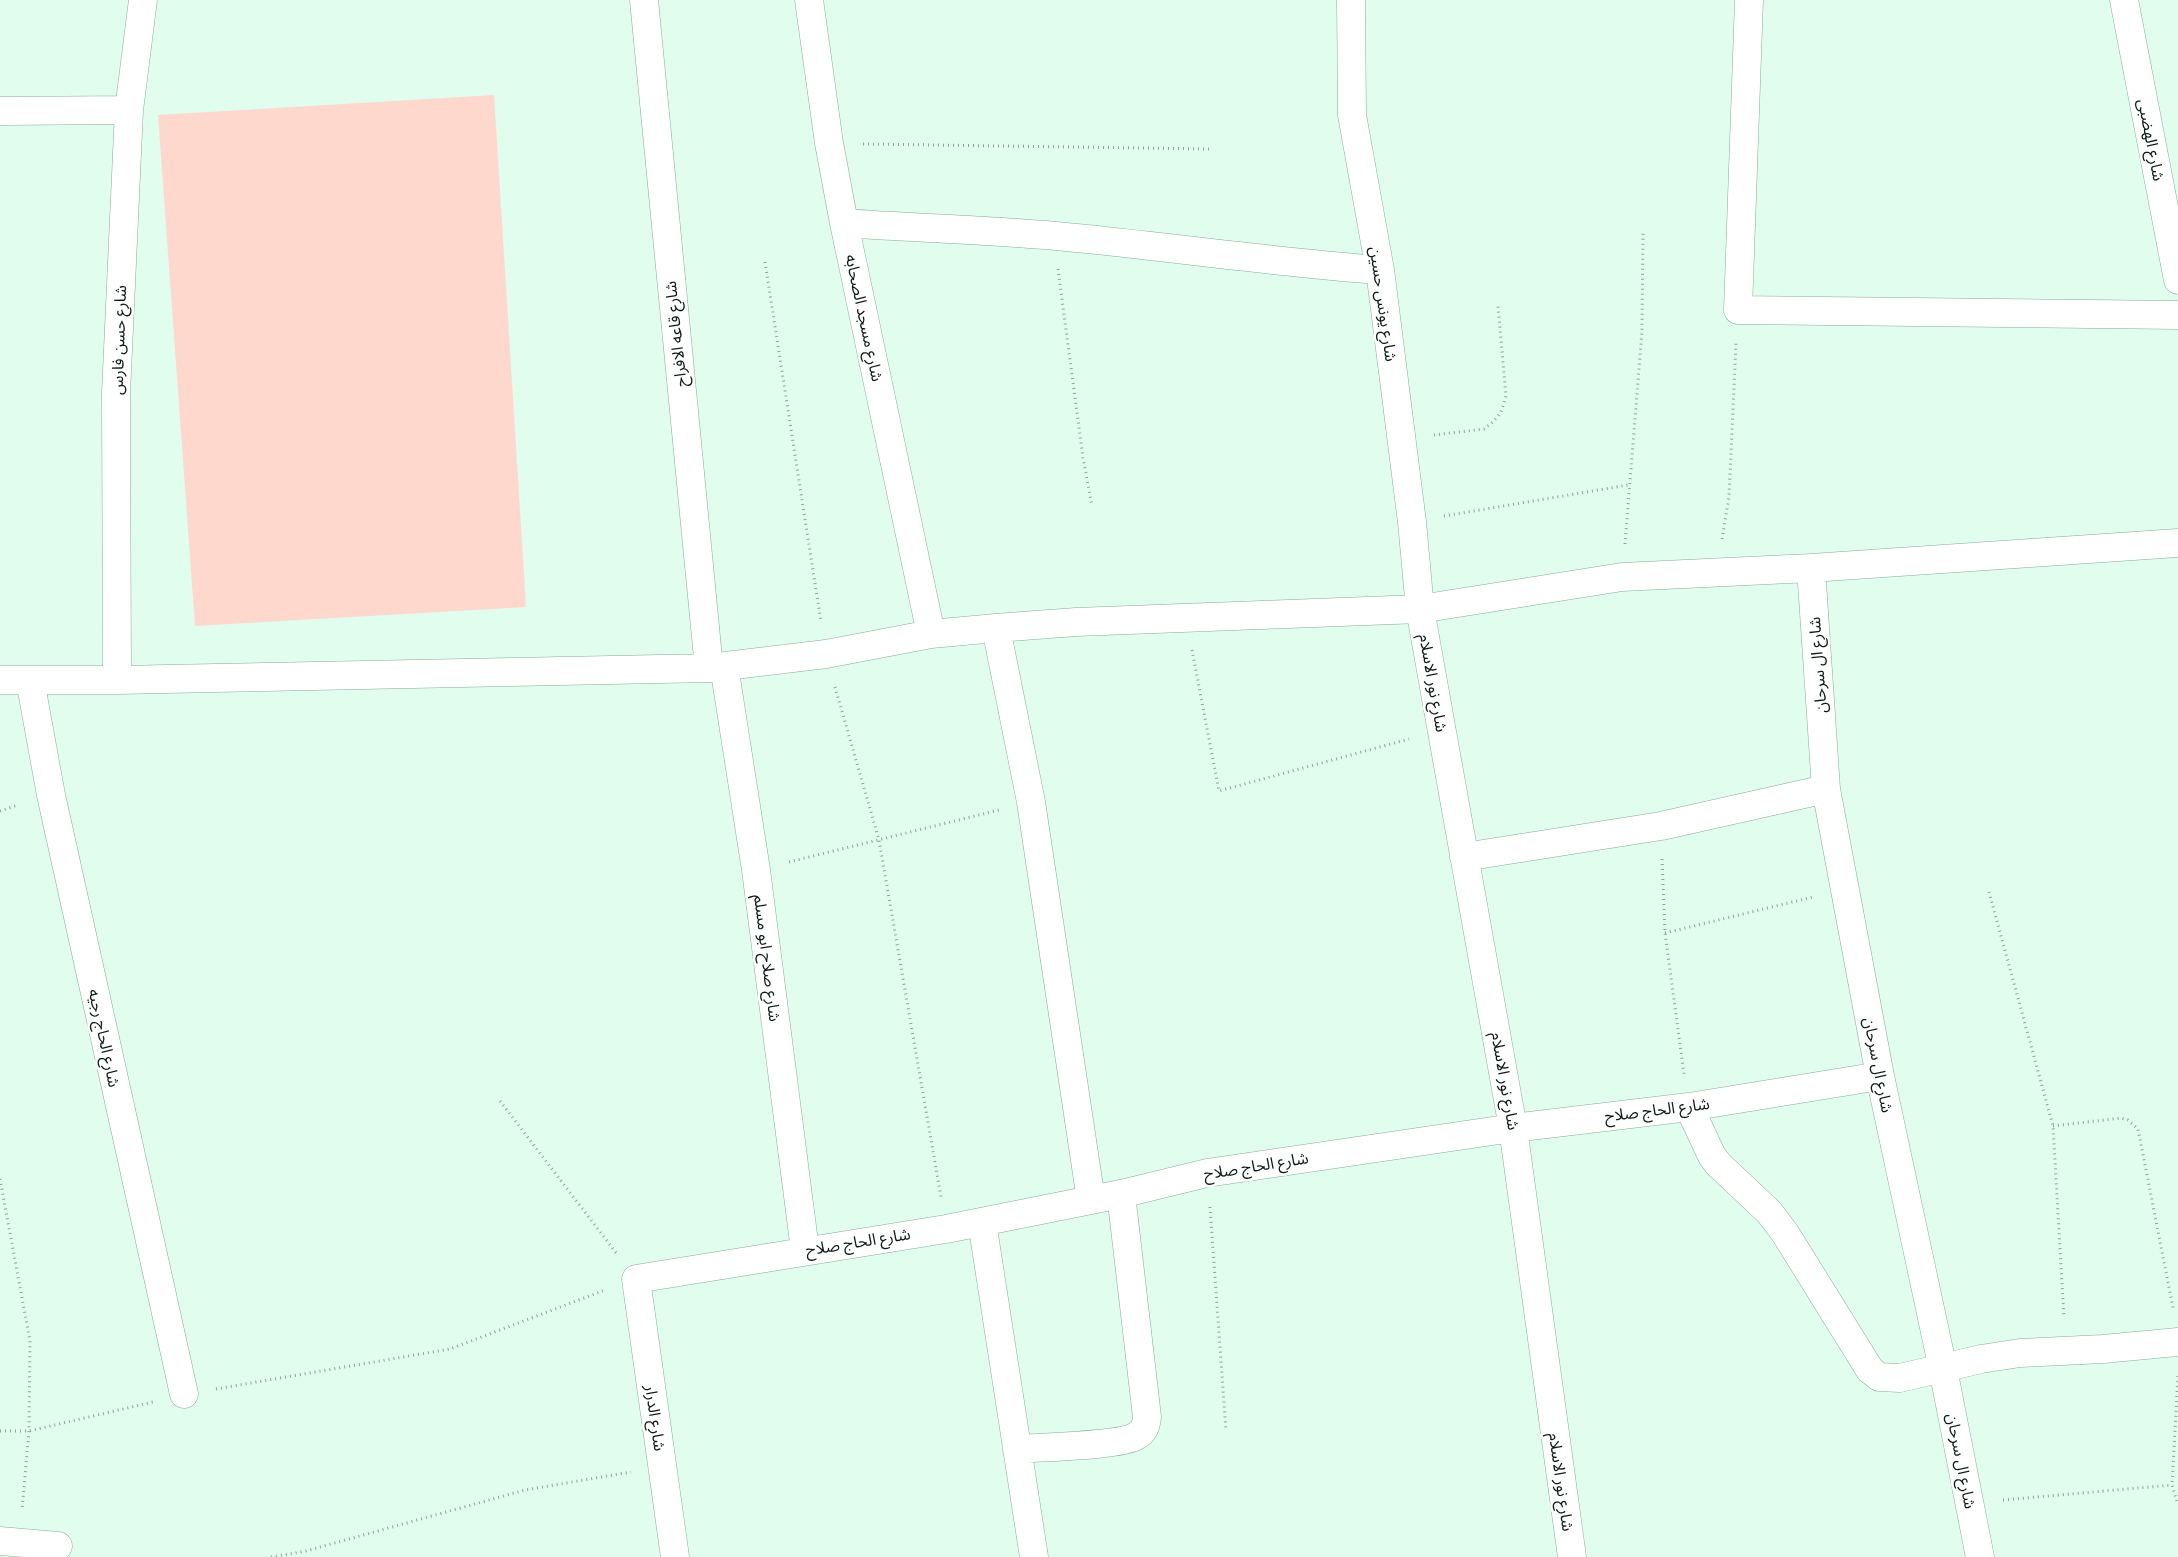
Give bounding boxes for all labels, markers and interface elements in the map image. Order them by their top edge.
street label: شارع الهضبى [2134,97,2168,183]
street label: شارع يونس حسين [1365,245,1401,363]
street label: شارع مسجد الصحابه [841,253,887,383]
street label: شارع قاعه الافراح [661,280,691,388]
street label: شارع حسن فارس [107,285,131,395]
street label: شارع ال سرحان [1805,616,1831,714]
street label: شارع نور الاسلام [1415,632,1451,734]
street label: شارع صلاح ابو مسلم [750,893,784,1023]
street label: شارع الحاج رجيه [84,987,124,1089]
street label: شارع ال سرحان [1859,1016,1897,1114]
street label: شارع نور الاسلام [1487,1030,1523,1132]
street label: شارع الحاج صلاح [1603,1094,1711,1126]
street label: شارع الحاج صلاح [1202,1148,1310,1184]
street label: شارع الحاج صلاح [804,1224,912,1260]
street label: شارع الدرار [641,1384,669,1452]
street label: شارع ال سرحان [1942,1412,1980,1510]
street label: شارع نور الاسلام [1545,1432,1577,1532]

